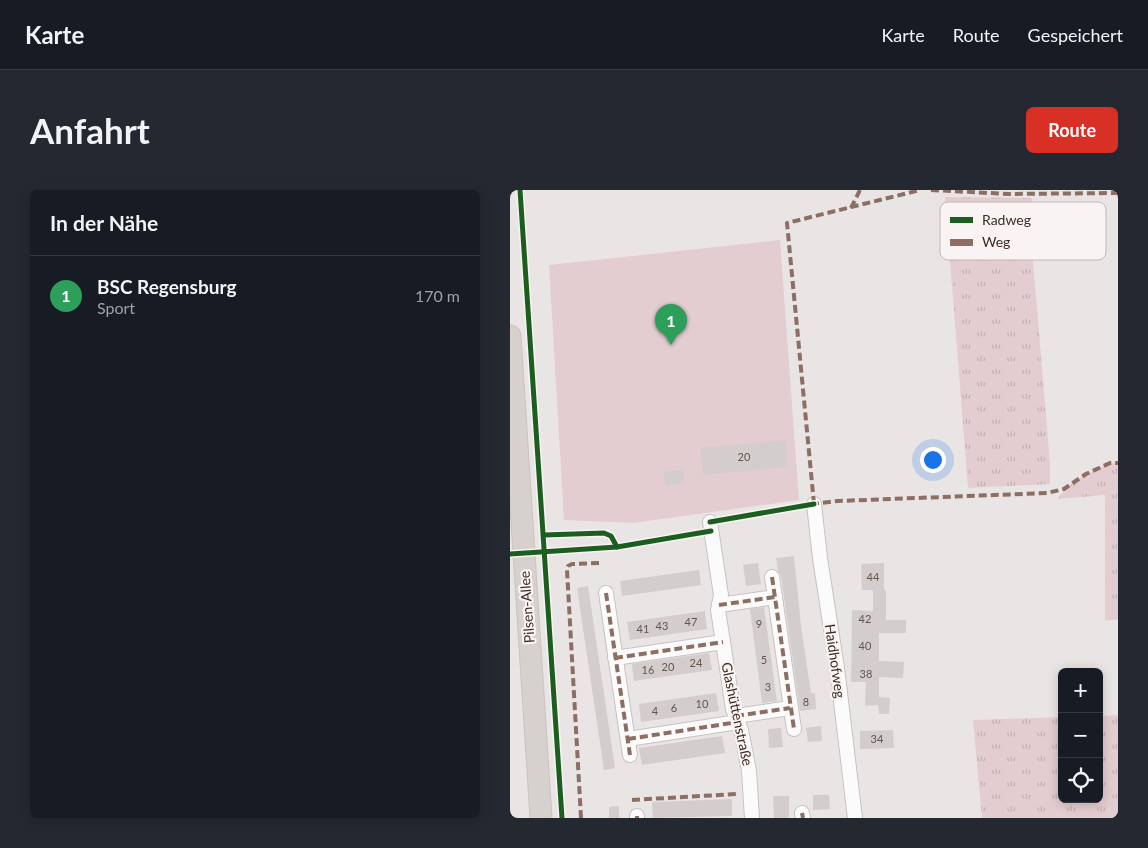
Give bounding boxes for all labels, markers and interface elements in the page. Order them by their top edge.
text: Karte [25,20,84,49]
text: Karte [881,24,925,46]
text: Route [953,24,1000,46]
text: Gespeichert [1028,24,1123,46]
button: Route [1026,107,1118,153]
text: Anfahrt [30,109,150,151]
legend [940,202,1106,260]
text: In der Nähe [50,210,158,235]
text: Radweg [982,211,1031,228]
text: Weg [982,233,1010,250]
text: BSC Regensburg [97,275,236,298]
text: 1 [61,286,71,305]
text: 170 m [415,286,460,305]
text: Sport [97,298,135,317]
pin: 1 [655,304,687,345]
your location [920,447,946,473]
house number: 20 [738,450,751,463]
street label: Pilsen-Allee [515,570,538,644]
house number: 44 [867,570,880,583]
house number: 42 [859,612,871,625]
house number: 47 [685,615,697,628]
house number: 9 [756,617,762,630]
house number: 43 [656,619,668,632]
house number: 41 [637,622,649,635]
street label: Haidhofweg [822,623,849,699]
house number: 40 [859,639,872,652]
house number: 5 [761,653,767,666]
house number: 24 [690,656,703,669]
house number: 20 [662,660,675,673]
street label: Glashüttenstraße [718,661,757,767]
house number: 16 [642,663,654,676]
house number: 38 [860,667,872,680]
map controls [1058,668,1103,803]
button: + [1058,668,1103,713]
house number: 3 [765,680,771,693]
house number: 8 [803,695,809,708]
house number: 10 [696,697,709,710]
house number: 6 [671,701,677,714]
house number: 4 [652,704,659,717]
button: − [1058,713,1103,758]
house number: 34 [871,732,884,745]
button: locate [1058,758,1103,803]

